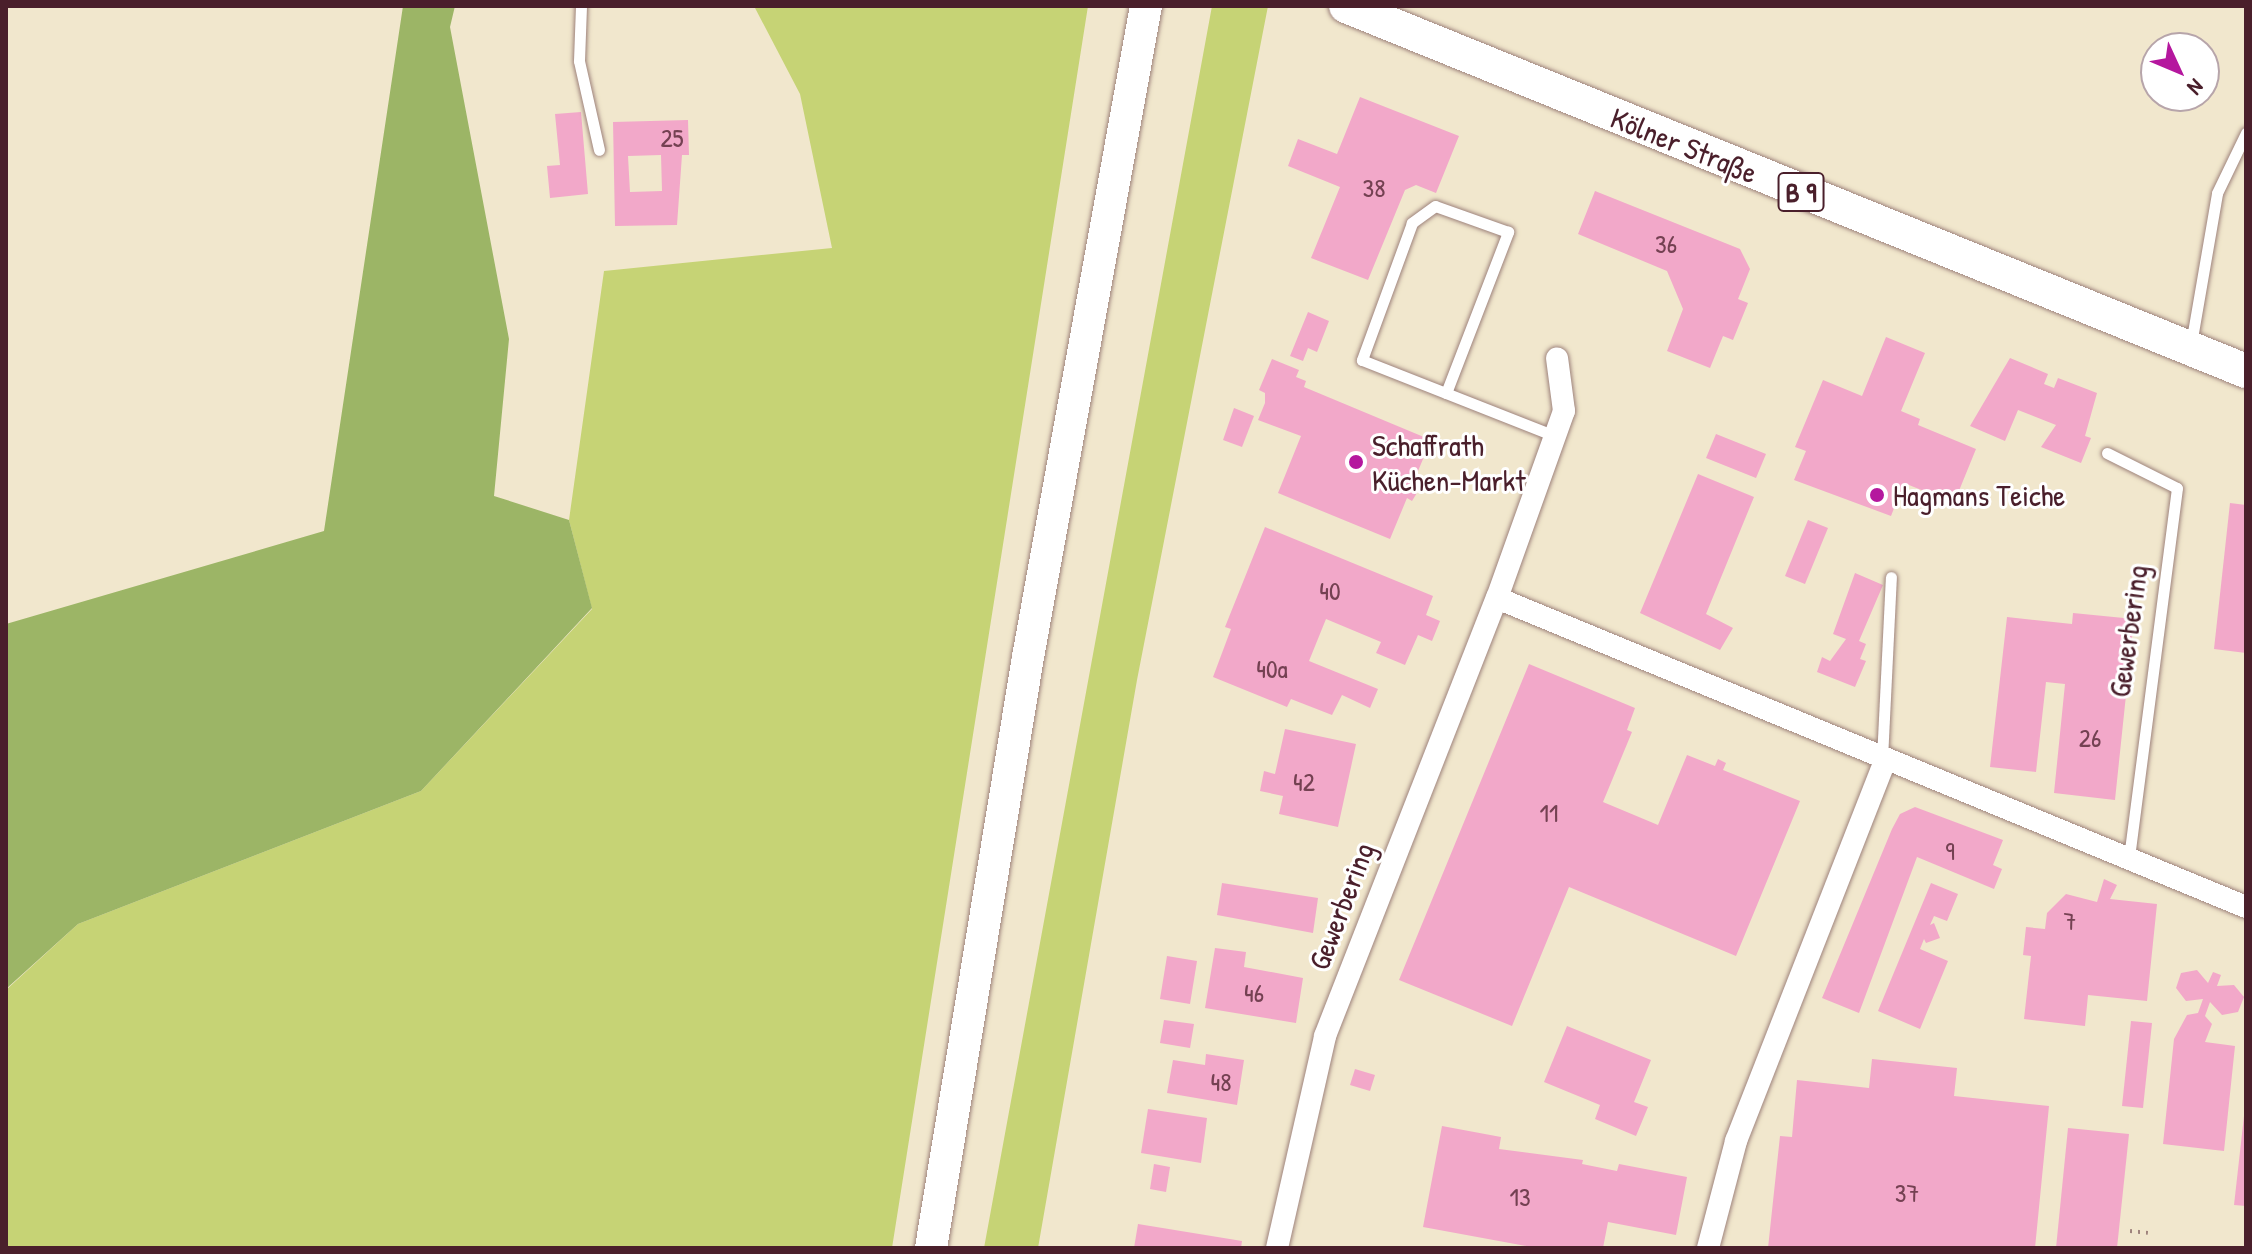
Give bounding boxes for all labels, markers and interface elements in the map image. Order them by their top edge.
north arrow [2140,32,2220,112]
text: N [2181,73,2211,102]
street label: Kölner Straße [1605,99,1763,191]
house number: 25 [660,122,684,154]
road number: B 9 [1777,168,1825,216]
house number: 38 [1363,172,1385,204]
house number: 36 [1655,228,1677,260]
place label: Schaffrath Küchen-Markt [1372,427,1525,498]
marker: Schaffrath Küchen-Markt [1347,453,1365,471]
place label: Hagmans Teiche [1893,477,2065,513]
marker: Hagmans Teiche [1868,486,1886,504]
street label: Gewerbering [2101,563,2155,699]
house number: 40 [1319,575,1341,607]
house number: 40a [1256,653,1288,685]
house number: 26 [2079,722,2101,754]
house number: 42 [1293,766,1315,798]
house number: 11 [1540,797,1558,829]
house number: 9 [1945,835,1955,867]
street label: Gewerbering [1300,837,1382,975]
house number: 7 [2064,905,2076,937]
house number: 46 [1244,977,1264,1009]
house number: 48 [1210,1066,1232,1098]
house number: 37 [1895,1177,1919,1209]
house number: 13 [1509,1181,1531,1213]

